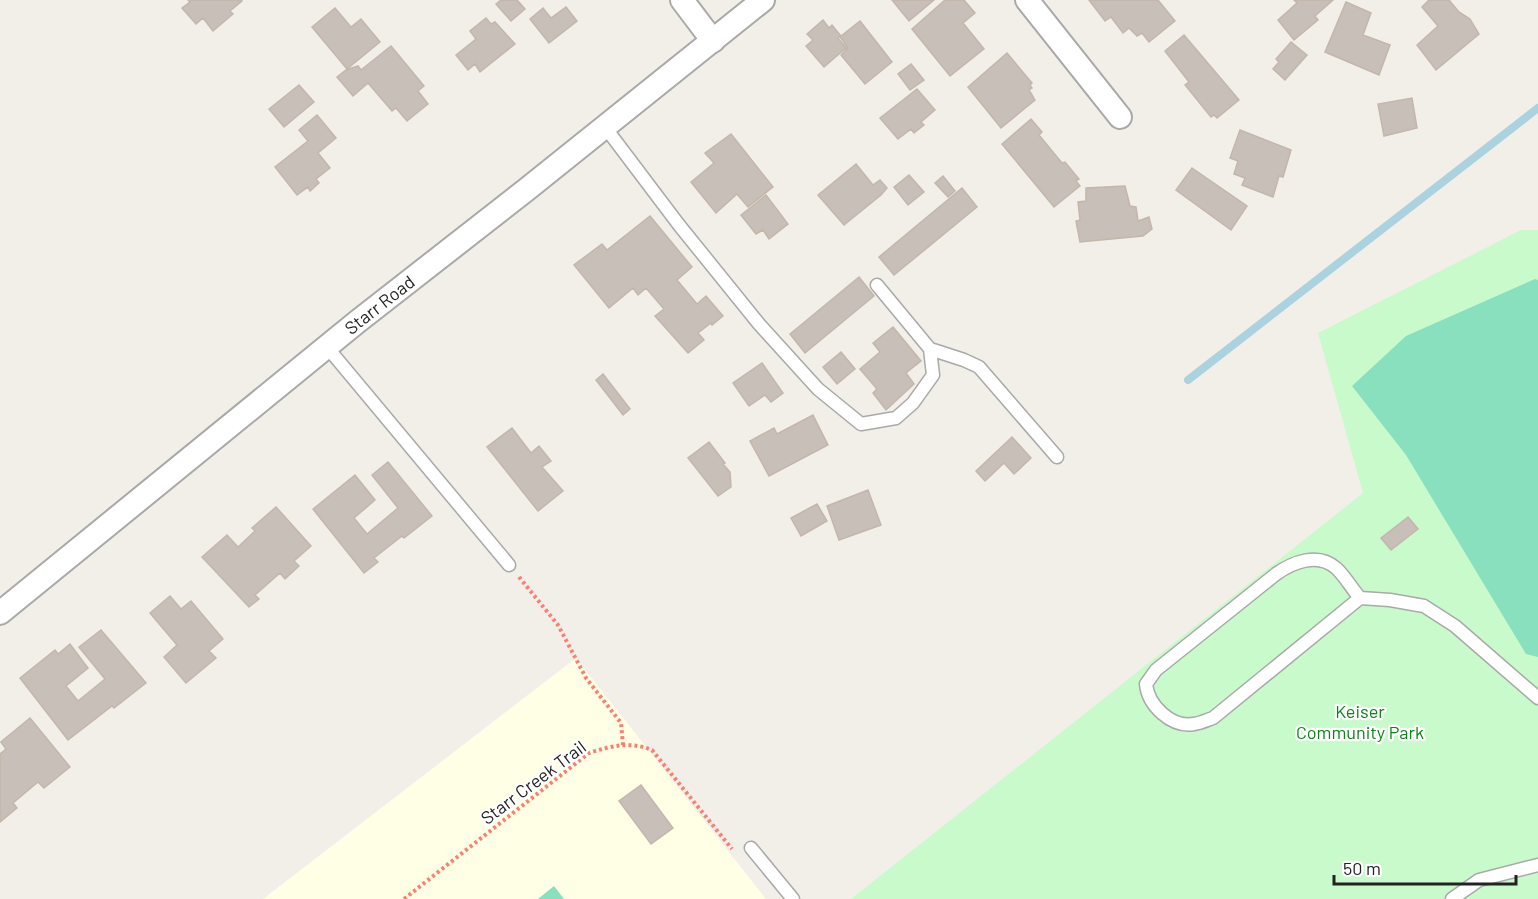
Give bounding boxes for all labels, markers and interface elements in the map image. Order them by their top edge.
street label: Starr Road [340,270,419,339]
park label: Keiser Community Park [1296,700,1424,743]
street label: Starr Creek Trail [476,735,590,829]
scale bar [1334,848,1516,886]
text: 50 m [1343,857,1381,879]

